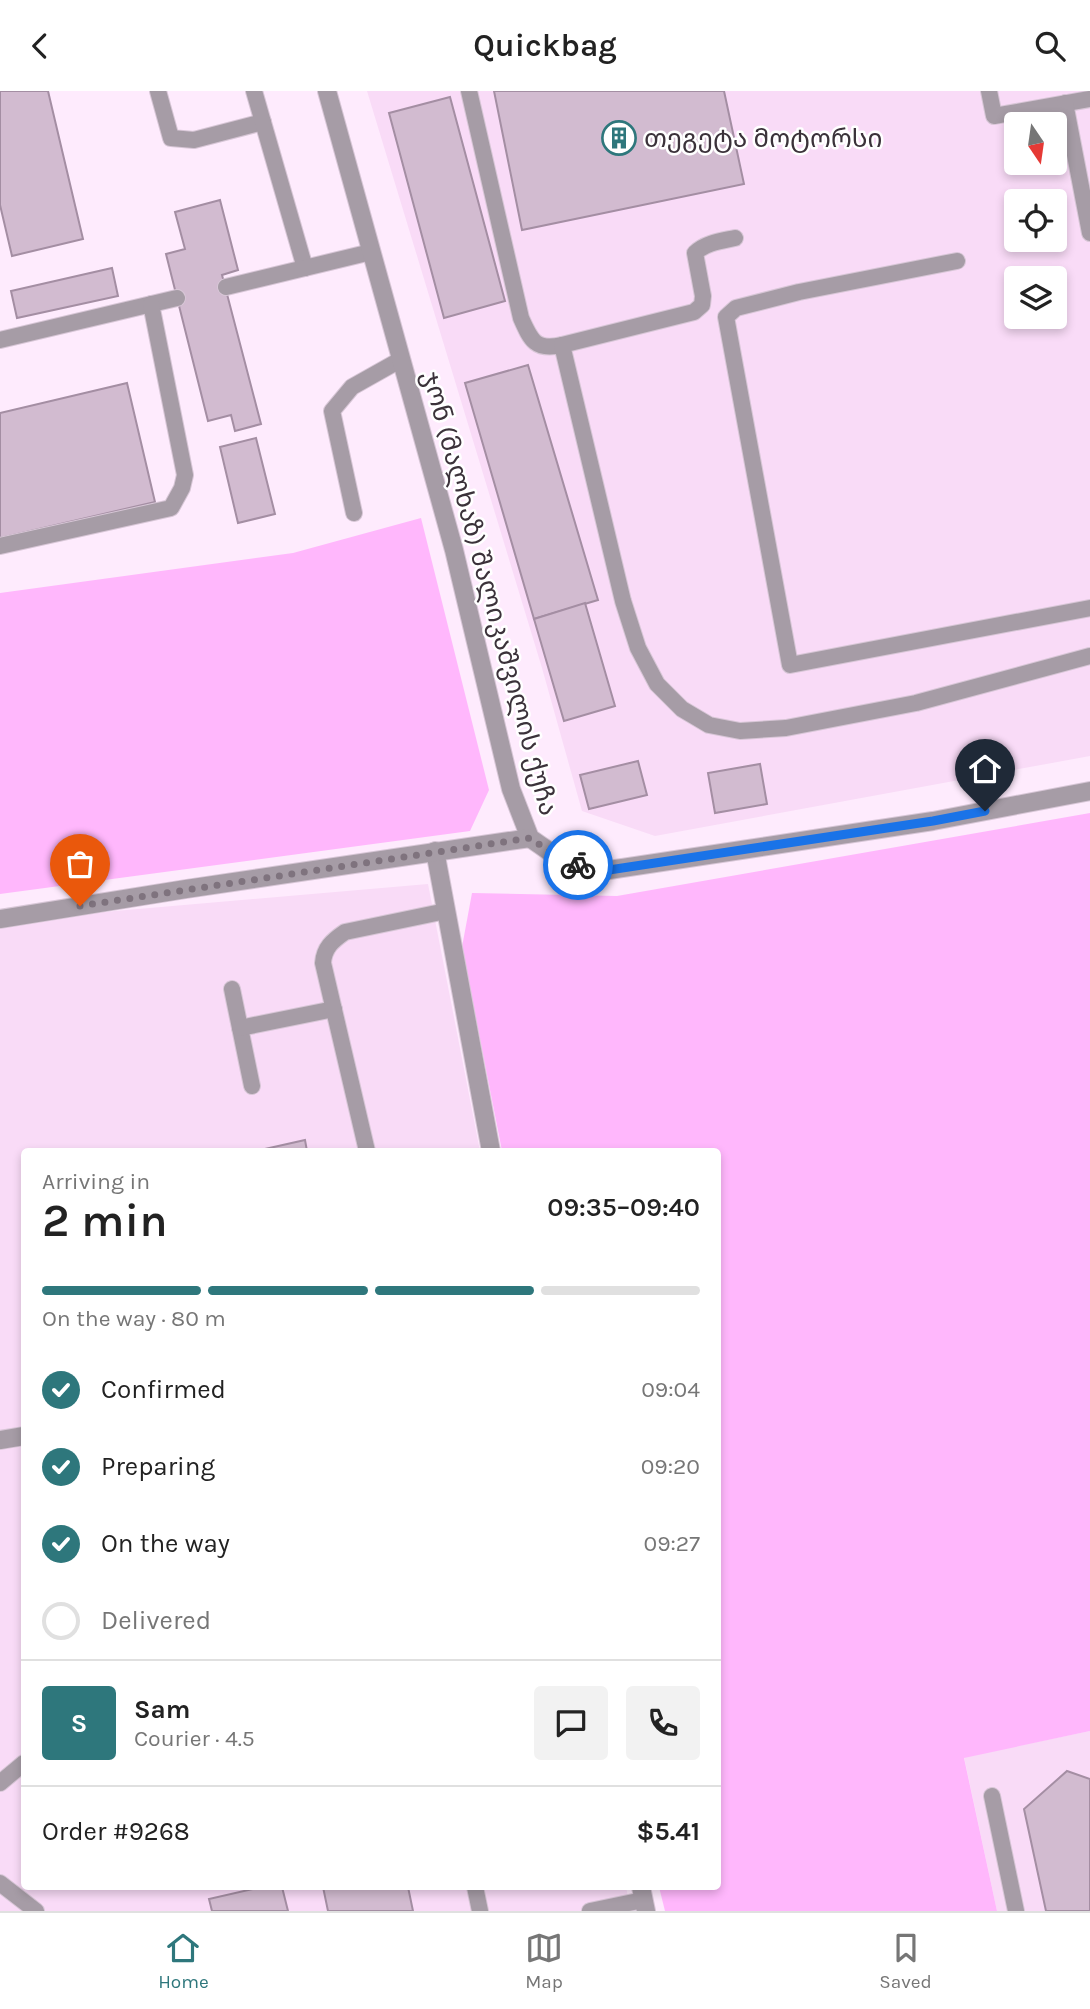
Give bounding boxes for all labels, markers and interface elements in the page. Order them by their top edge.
icon: back [21,27,59,65]
text: Quickbag [473,27,617,64]
icon: search [1031,27,1069,65]
north arrow [1004,112,1068,175]
map controls [1004,112,1067,329]
building icon: თეგეტა მოტორსი [600,119,638,157]
place label: თეგეტა მოტორსი [644,123,882,154]
button: locate [1004,189,1067,252]
button: layers [1004,266,1067,329]
street label: ჯონ (მალხაზ) შალიკაშვილის ქუჩა [416,367,564,819]
pin [955,739,1015,811]
icon: home [966,750,1004,788]
courier [543,830,613,900]
pin [50,834,110,906]
icon: bag [61,845,99,883]
icon: bike [559,846,597,884]
text: Arriving in [42,1168,150,1195]
text: 09:35–09:40 [547,1192,700,1223]
text: 2 min [42,1194,168,1248]
text: On the way · 80 m [42,1305,226,1332]
icon: check [42,1371,80,1409]
text: Confirmed [101,1374,226,1405]
text: 09:04 [641,1376,700,1403]
icon: check [42,1448,80,1486]
text: Preparing [101,1451,215,1482]
text: 09:20 [641,1453,700,1480]
icon: check [42,1525,80,1563]
text: On the way [101,1528,230,1559]
text: 09:27 [644,1530,700,1557]
text: Delivered [101,1605,211,1636]
button: chat [534,1686,608,1760]
button: phone [626,1686,700,1760]
text: Sam [134,1694,190,1725]
text: S [71,1708,87,1739]
text: Courier · 4.5 [134,1725,255,1752]
text: Order #9268 [42,1816,190,1847]
text: $5.41 [637,1816,700,1847]
tab: Home [158,1929,209,1993]
tab: Map [525,1929,563,1993]
tab: Saved [879,1929,932,1993]

